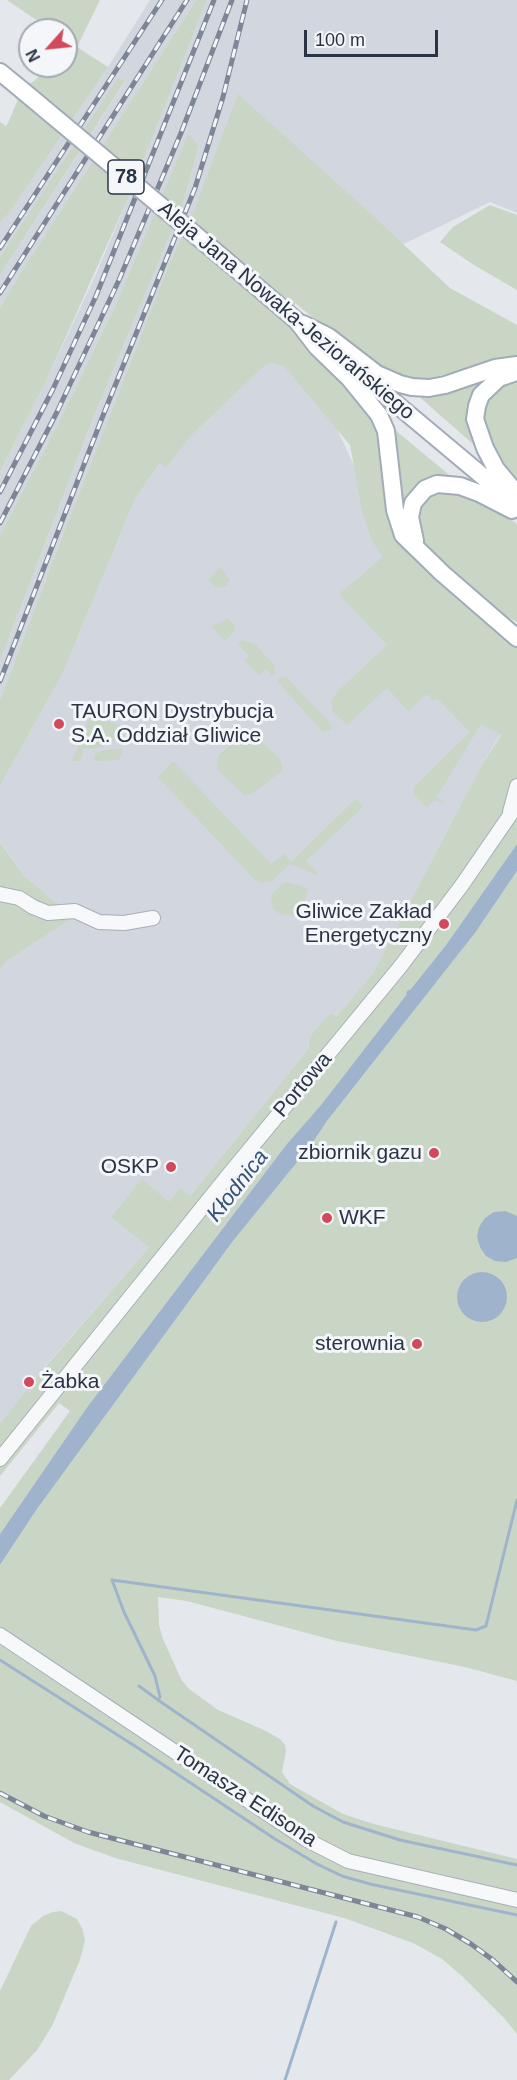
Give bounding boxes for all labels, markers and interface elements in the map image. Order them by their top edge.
north arrow [18,18,78,78]
scale bar [307,18,440,56]
text: 100 m [315,30,365,50]
text: N [23,46,43,65]
road number: 78 [108,160,144,194]
street label: Aleja Jana Nowaka-Jeziorańskiego [153,196,419,426]
place label: TAURON Dystrybucja S.A. Oddział Gliwice [71,699,274,749]
marker: TAURON Dystrybucja S.A. Oddział Gliwice [52,717,66,731]
place label: Gliwice Zakład Energetyczny [295,899,432,949]
marker: Gliwice Zakład Energetyczny [437,917,451,931]
street label: Portowa [269,1047,337,1123]
place label: zbiornik gazu [298,1140,422,1166]
water label: Kłodnica [202,1145,274,1227]
marker: zbiornik gazu [427,1146,441,1160]
place label: OSKP [101,1154,159,1180]
marker: OSKP [164,1160,178,1174]
place label: WKF [339,1205,386,1231]
marker: WKF [320,1211,334,1225]
place label: sterownia [315,1331,405,1357]
marker: sterownia [410,1337,424,1351]
place label: Żabka [41,1369,99,1395]
marker: Żabka [22,1375,36,1389]
street label: Tomasza Edisona [169,1741,321,1853]

